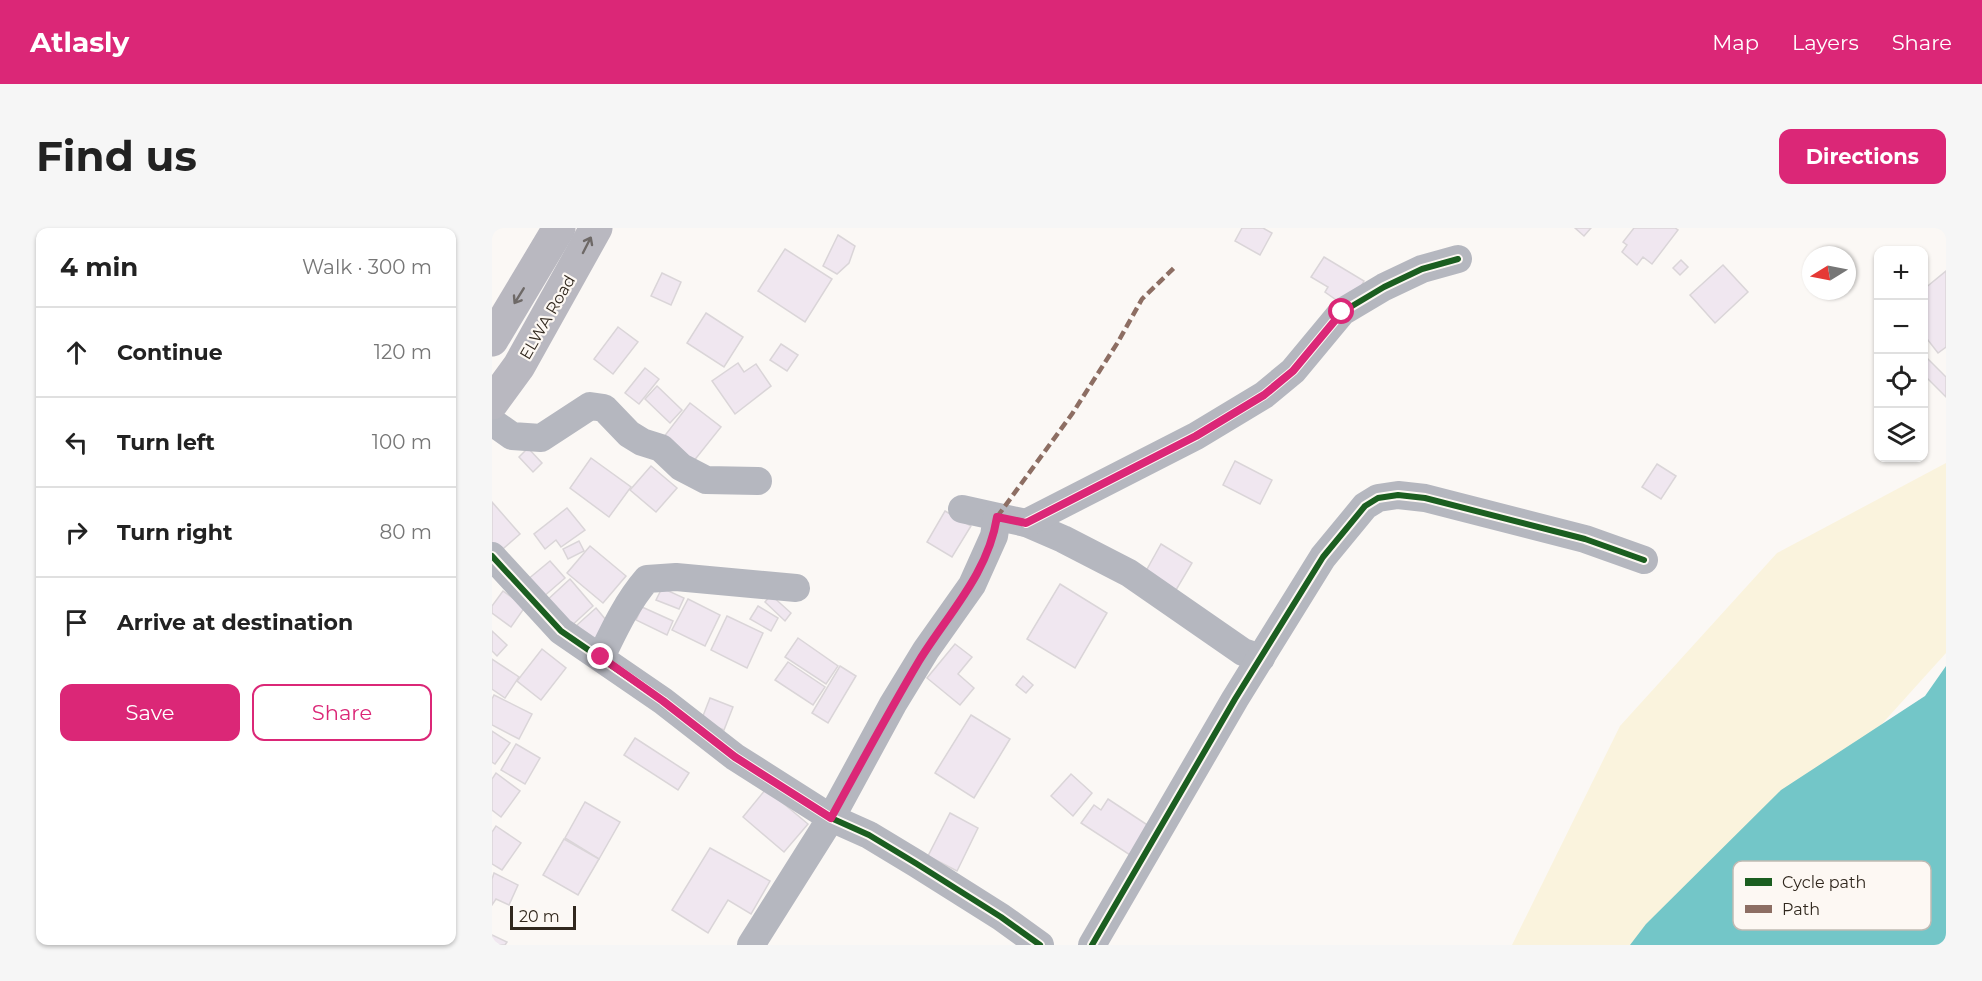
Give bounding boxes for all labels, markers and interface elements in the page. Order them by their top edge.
text: Atlasly [30,25,129,59]
text: Map [1712,30,1759,55]
text: Layers [1792,30,1859,55]
text: Share [1892,30,1952,55]
button: Directions [1779,129,1946,184]
text: Find us [36,130,197,182]
one-way arrow [582,237,593,255]
north arrow [1802,246,1856,300]
map controls [1874,246,1928,462]
button: + [1874,246,1928,300]
text: 4 min [60,251,138,283]
text: Walk · 300 m [302,255,432,279]
street label: ELWA Road [516,272,579,363]
one-way arrow [512,287,524,304]
route start [1328,298,1354,324]
button: − [1874,300,1928,354]
icon: ahead [60,336,93,369]
text: Continue [117,339,223,366]
text: 120 m [374,340,432,364]
button: locate [1874,354,1928,408]
button: layers [1874,408,1928,462]
icon: left [60,426,93,459]
text: Turn left [117,429,215,456]
text: 100 m [372,430,432,454]
icon: right [60,516,93,549]
text: Turn right [117,519,232,546]
text: 80 m [380,520,432,544]
icon: arrive [60,606,93,639]
text: Arrive at destination [117,609,353,636]
route end [587,643,613,669]
button: Save [60,684,240,741]
button: Share [252,684,432,741]
legend [1733,861,1931,930]
text: Cycle path [1782,873,1866,892]
text: Path [1782,900,1820,919]
scale bar [510,903,576,930]
text: 20 m [519,907,560,926]

